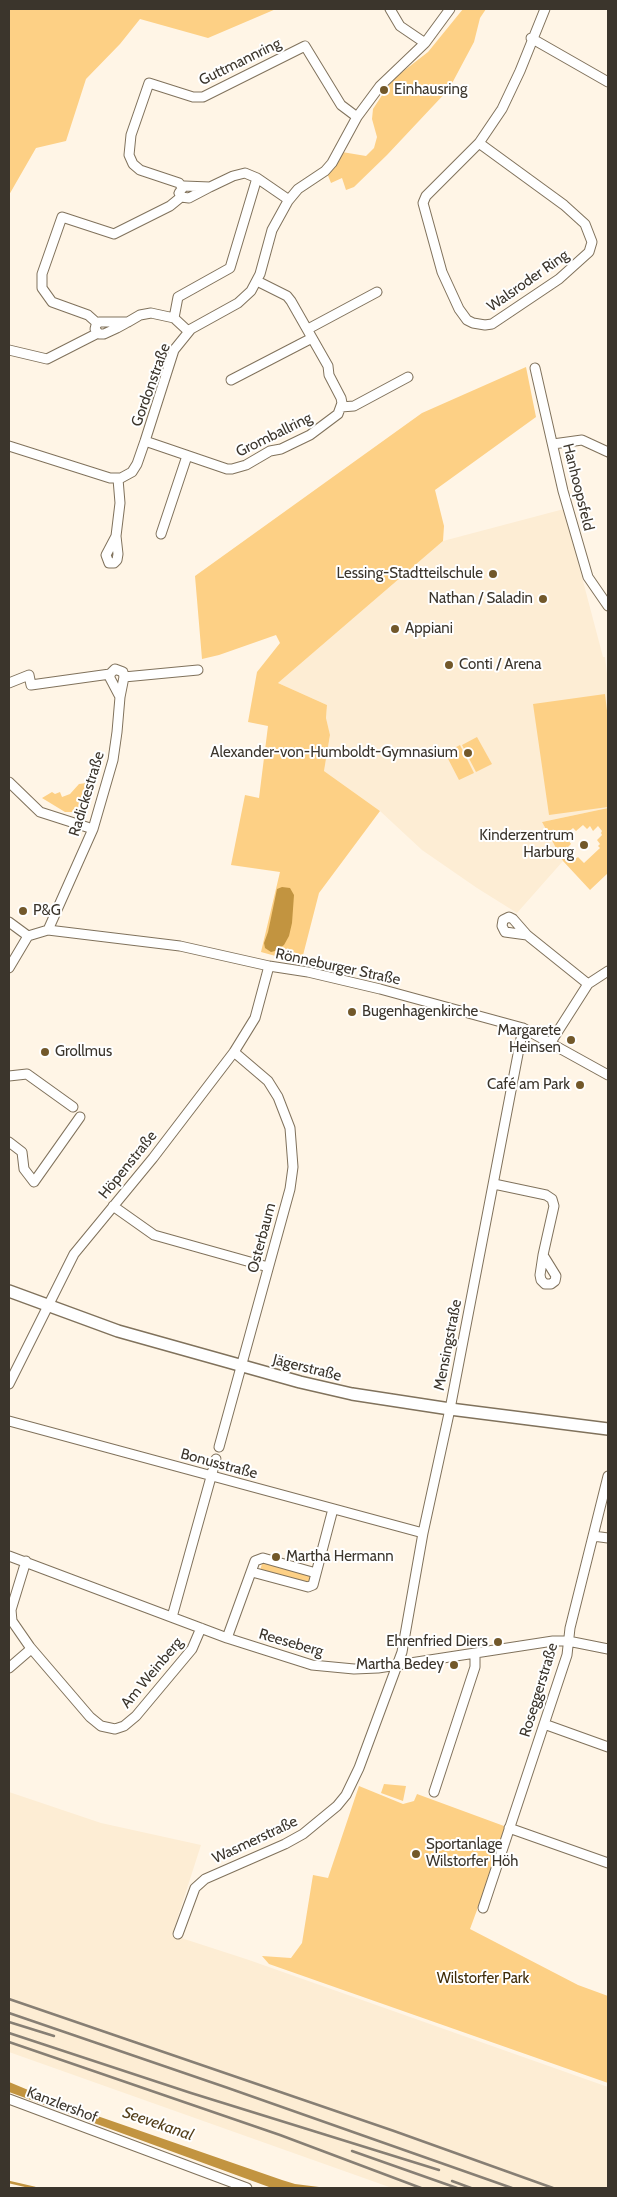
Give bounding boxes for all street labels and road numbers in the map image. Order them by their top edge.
street label: Guttmannring [196,34,284,90]
street label: Walsroder Ring [484,246,572,316]
street label: Gordonstraße [128,341,174,429]
street label: Gromballring [233,409,315,461]
street label: Hanhoopsfeld [558,441,598,533]
street label: Radickestraße [66,749,108,839]
street label: Rönneburger Straße [274,945,402,989]
street label: Höpenstraße [95,1127,161,1203]
street label: Osterbaum [244,1201,280,1275]
street label: Mensingstraße [430,1298,466,1392]
street label: Jägerstraße [271,1351,343,1385]
street label: Bonusstraße [179,1445,259,1483]
street label: Reeseberg [257,1625,325,1661]
street label: Am Weinberg [117,1634,187,1712]
street label: Roseggerstraße [516,1641,562,1739]
street label: Wasmerstraße [210,1812,300,1868]
street label: Kanzlershof [24,2083,100,2127]

